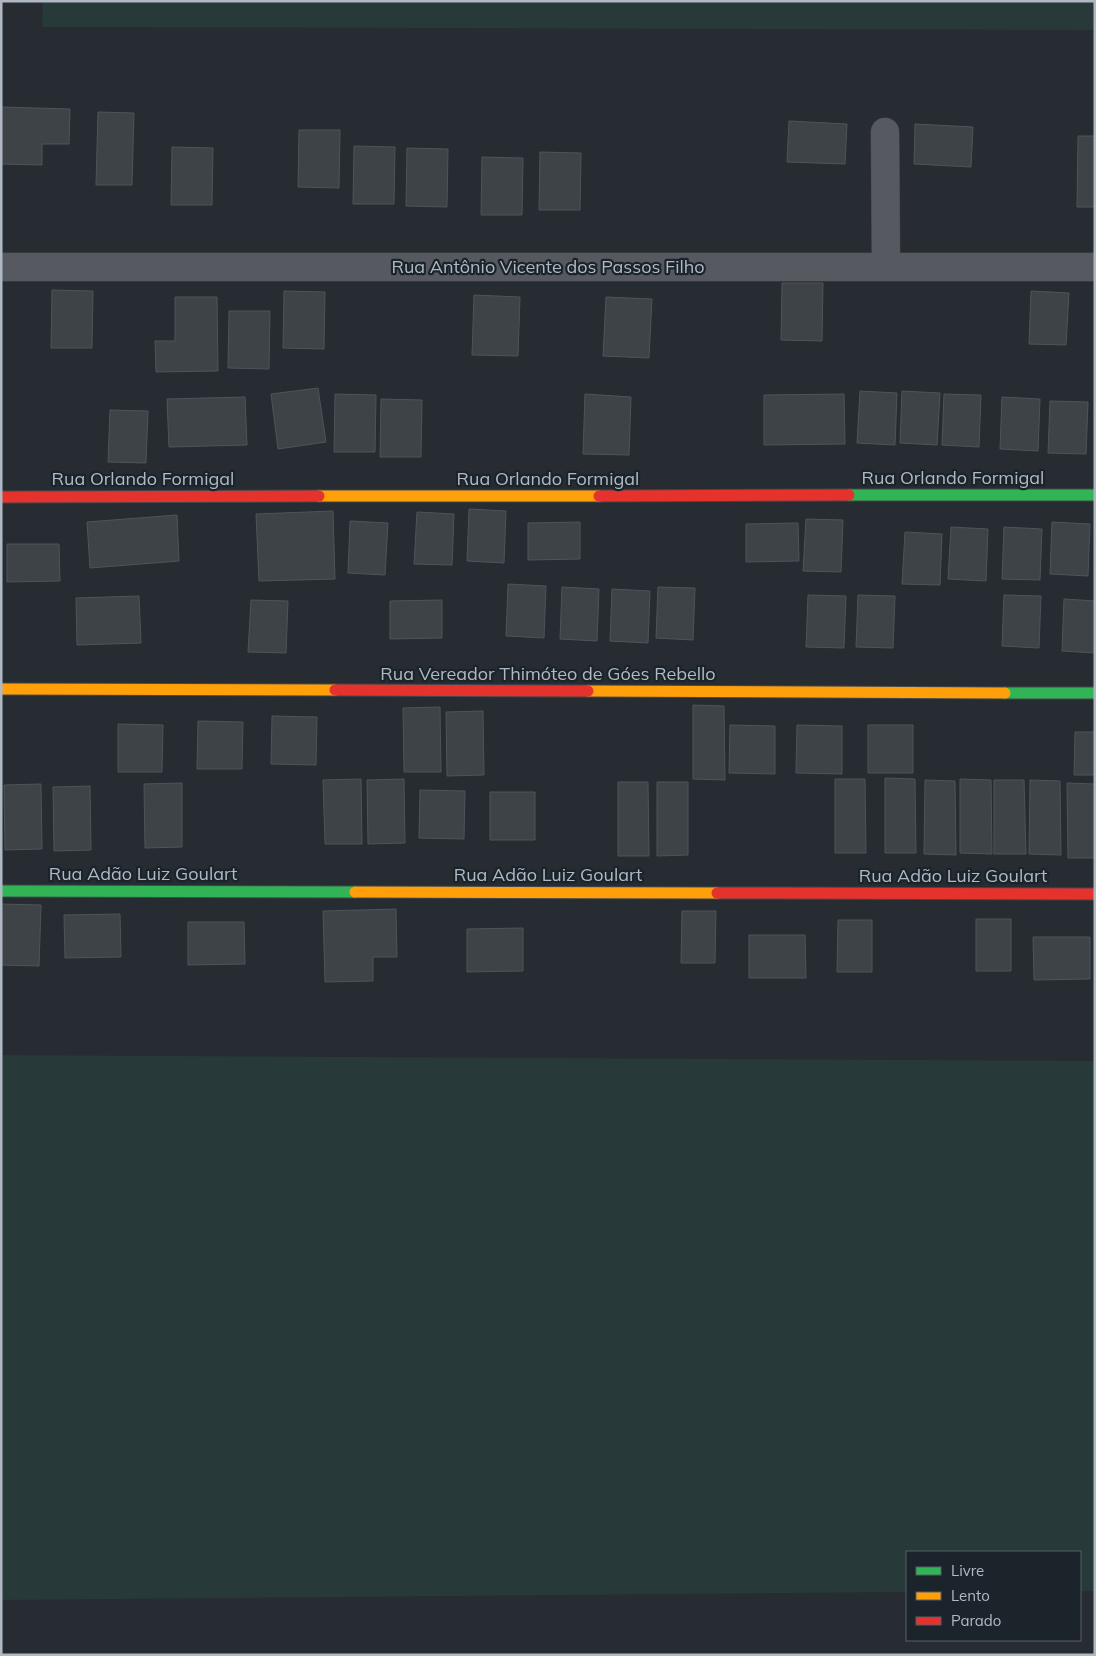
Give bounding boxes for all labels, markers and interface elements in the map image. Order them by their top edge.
street label: Rua Antônio Vicente dos Passos Filho [391,255,705,278]
street label: Rua Orlando Formigal [862,466,1044,489]
street label: Rua Orlando Formigal [52,467,234,490]
street label: Rua Orlando Formigal [457,467,639,490]
street label: Rua Vereador Thimóteo de Góes Rebello [380,662,716,685]
street label: Rua Adão Luiz Goulart [49,862,237,885]
street label: Rua Adão Luiz Goulart [454,863,642,886]
street label: Rua Adão Luiz Goulart [859,864,1047,887]
legend [906,1551,1081,1641]
text: Livre [951,1561,984,1580]
text: Lento [951,1586,990,1605]
text: Parado [951,1611,1001,1630]

